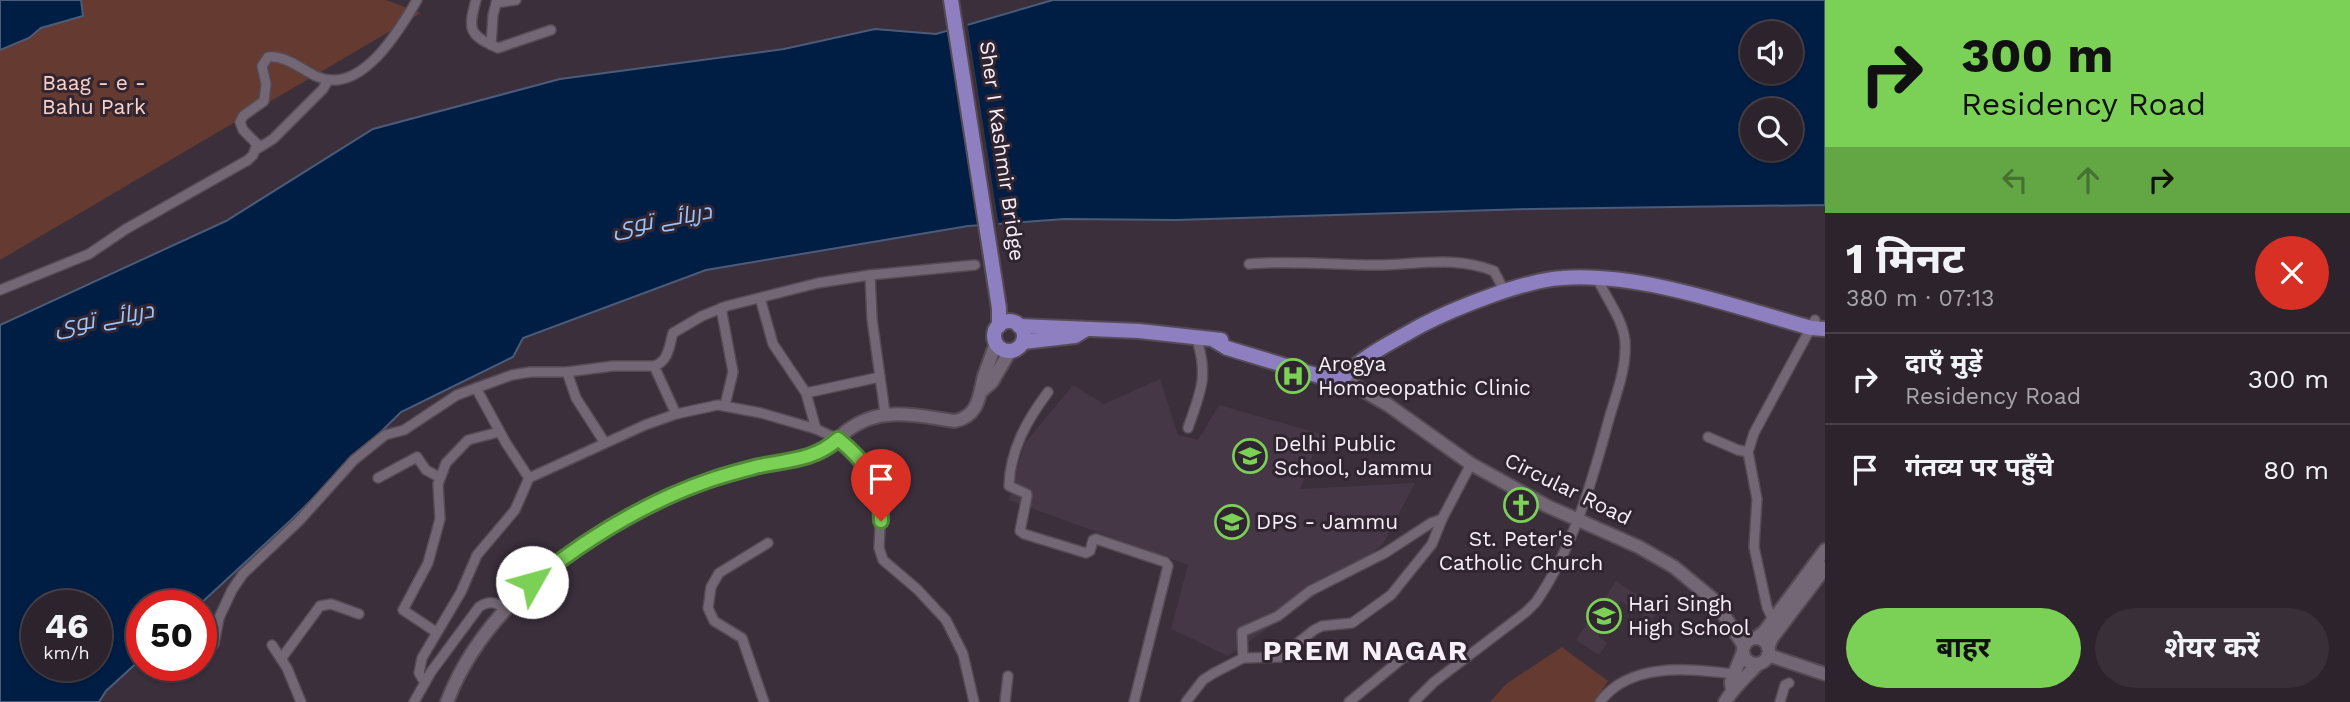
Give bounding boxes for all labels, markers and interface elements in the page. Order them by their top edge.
map controls [1740,21,1803,161]
button: sound [1740,21,1803,84]
text: 300 m [1961,26,2113,84]
icon: right [1846,28,1937,119]
street label: Sher I Kashmir Bridge [975,39,1030,262]
park label: Baag - e - Bahu Park [42,70,146,119]
text: Residency Road [1961,85,2206,123]
button: search [1740,98,1803,161]
icon: left [1996,161,2034,199]
icon: ahead [2069,161,2107,199]
icon: right [2142,161,2180,199]
water label: دریائے توی [610,197,715,241]
text: 1 मिनट [1846,234,1964,283]
button: close [2255,236,2329,310]
text: 380 m · 07:13 [1846,285,1994,312]
water label: دریائے توی [52,296,157,340]
text: दाएँ मुड़ें [1905,348,1982,378]
place label: Arogya Homoeopathic Clinic [1318,351,1531,400]
hospital icon: Arogya Homoeopathic Clinic [1274,357,1312,395]
icon: right [1846,360,1884,398]
text: 300 m [2248,364,2329,394]
text: Residency Road [1905,383,2081,410]
place label: Delhi Public School, Jammu [1274,431,1432,480]
school or university icon: Delhi Public School, Jammu [1231,437,1269,475]
street label: Circular Road [1501,447,1636,530]
pin [851,449,911,521]
icon: arrive [1846,451,1884,489]
text: गंतव्य पर पहुँचे [1905,452,2054,482]
text: 80 m [2263,455,2329,485]
icon: arrive [862,460,900,498]
church icon: St. Peter's Catholic Church [1502,486,1540,524]
school or university icon: DPS - Jammu [1213,503,1251,541]
place label: DPS - Jammu [1256,509,1398,534]
place label: St. Peter's Catholic Church [1439,526,1603,575]
position arrow [495,545,569,619]
speed limit sign: 50 [126,590,217,681]
place label: Hari Singh High School [1628,591,1751,640]
school or university icon: Hari Singh High School [1585,597,1623,635]
text: 46 [44,605,89,647]
button: बाहर [1846,608,2081,688]
button: शेयर करें [2095,608,2329,688]
district label: PREM NAGAR [1263,634,1469,667]
text: km/h [43,642,90,663]

